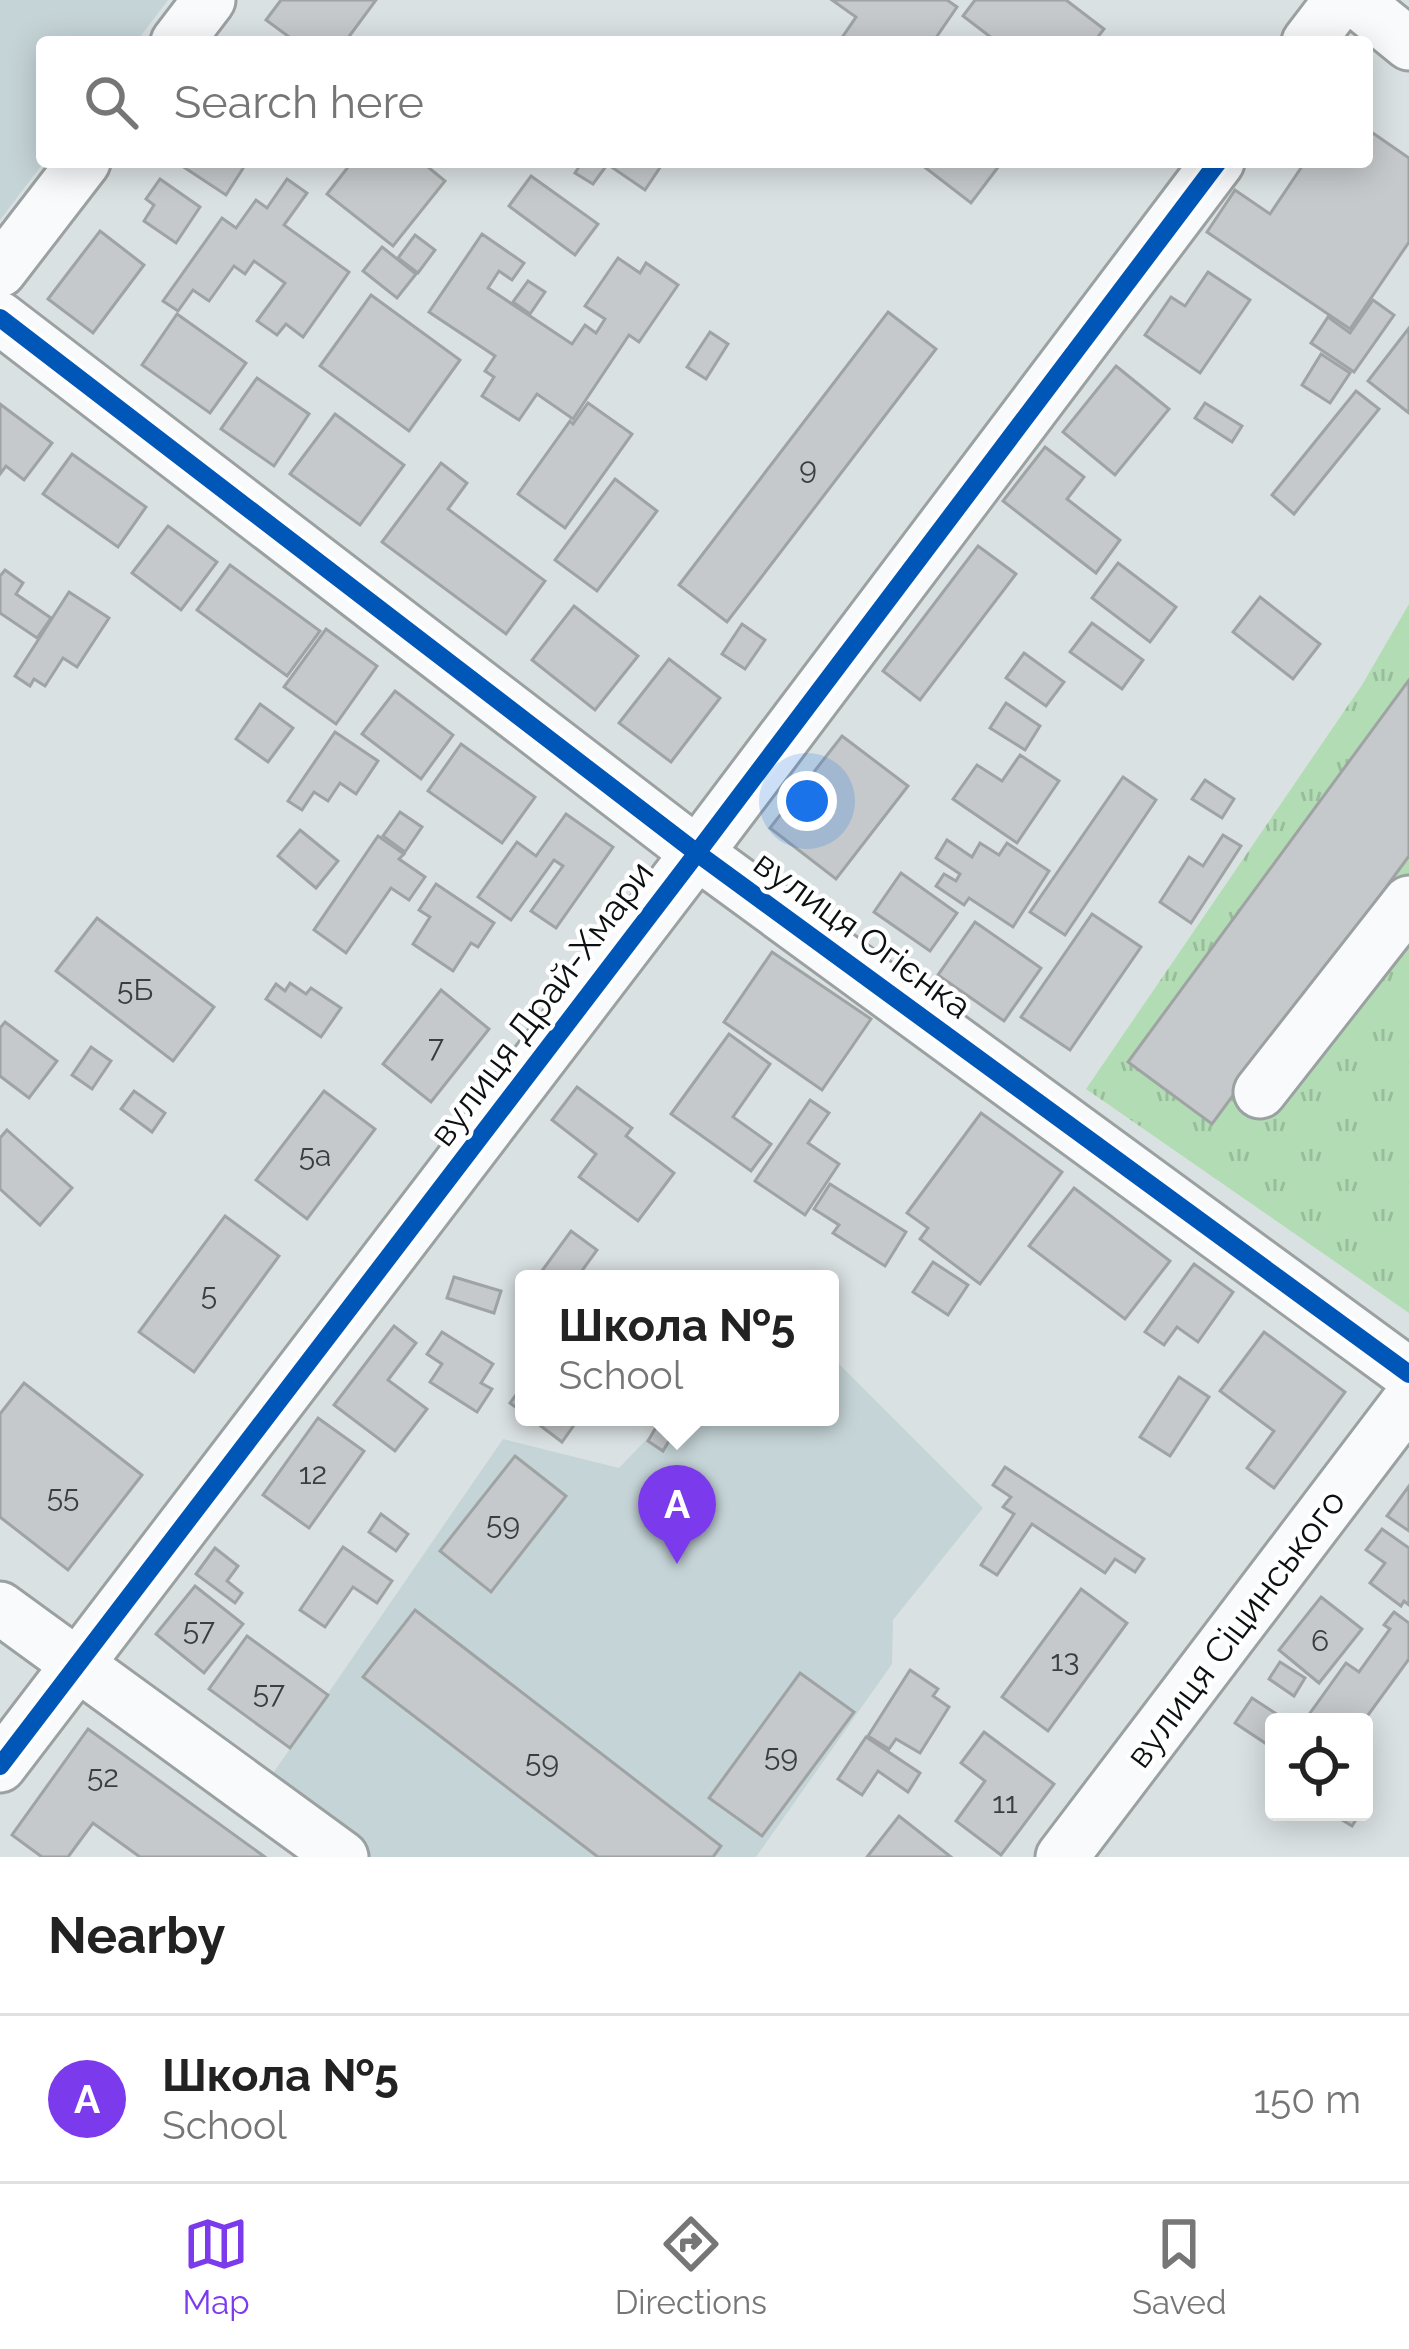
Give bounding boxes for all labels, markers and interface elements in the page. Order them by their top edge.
search box [36,36,1373,168]
icon: search [78,69,144,135]
text: Search here [174,76,424,129]
house number: 9 [799,450,817,485]
your location [777,771,837,831]
street label: вулиця Огієнка [746,841,980,1027]
street label: вулиця Драй-Хмари [420,853,662,1153]
house number: 5Б [117,972,153,1007]
house number: 7 [428,1029,444,1064]
house number: 5а [299,1138,331,1173]
popup [515,1270,839,1426]
house number: 5 [201,1277,217,1312]
text: Школа №5 [559,1299,795,1352]
text: School [559,1352,683,1398]
house number: 12 [299,1456,327,1491]
pin: A [638,1465,716,1564]
house number: 55 [47,1479,79,1514]
street label: вулиця Сіцинського [1117,1481,1353,1775]
house number: 59 [486,1506,520,1541]
house number: 57 [183,1612,215,1647]
house number: 6 [1311,1623,1329,1658]
house number: 13 [1051,1643,1079,1678]
house number: 57 [253,1675,285,1710]
map controls [1265,1713,1373,1821]
button: locate [1265,1713,1373,1821]
house number: 59 [764,1738,798,1773]
house number: 59 [525,1744,559,1779]
house number: 52 [87,1759,119,1794]
house number: 11 [992,1785,1018,1820]
text: Nearby [48,1905,225,1965]
text: Школа №5 [162,2049,399,2102]
text: A [74,2076,100,2122]
text: 150 m [1253,2076,1361,2122]
text: School [162,2102,287,2148]
tab: Map [183,2211,250,2322]
tab: Directions [615,2211,767,2322]
tab: Saved [1132,2211,1226,2322]

